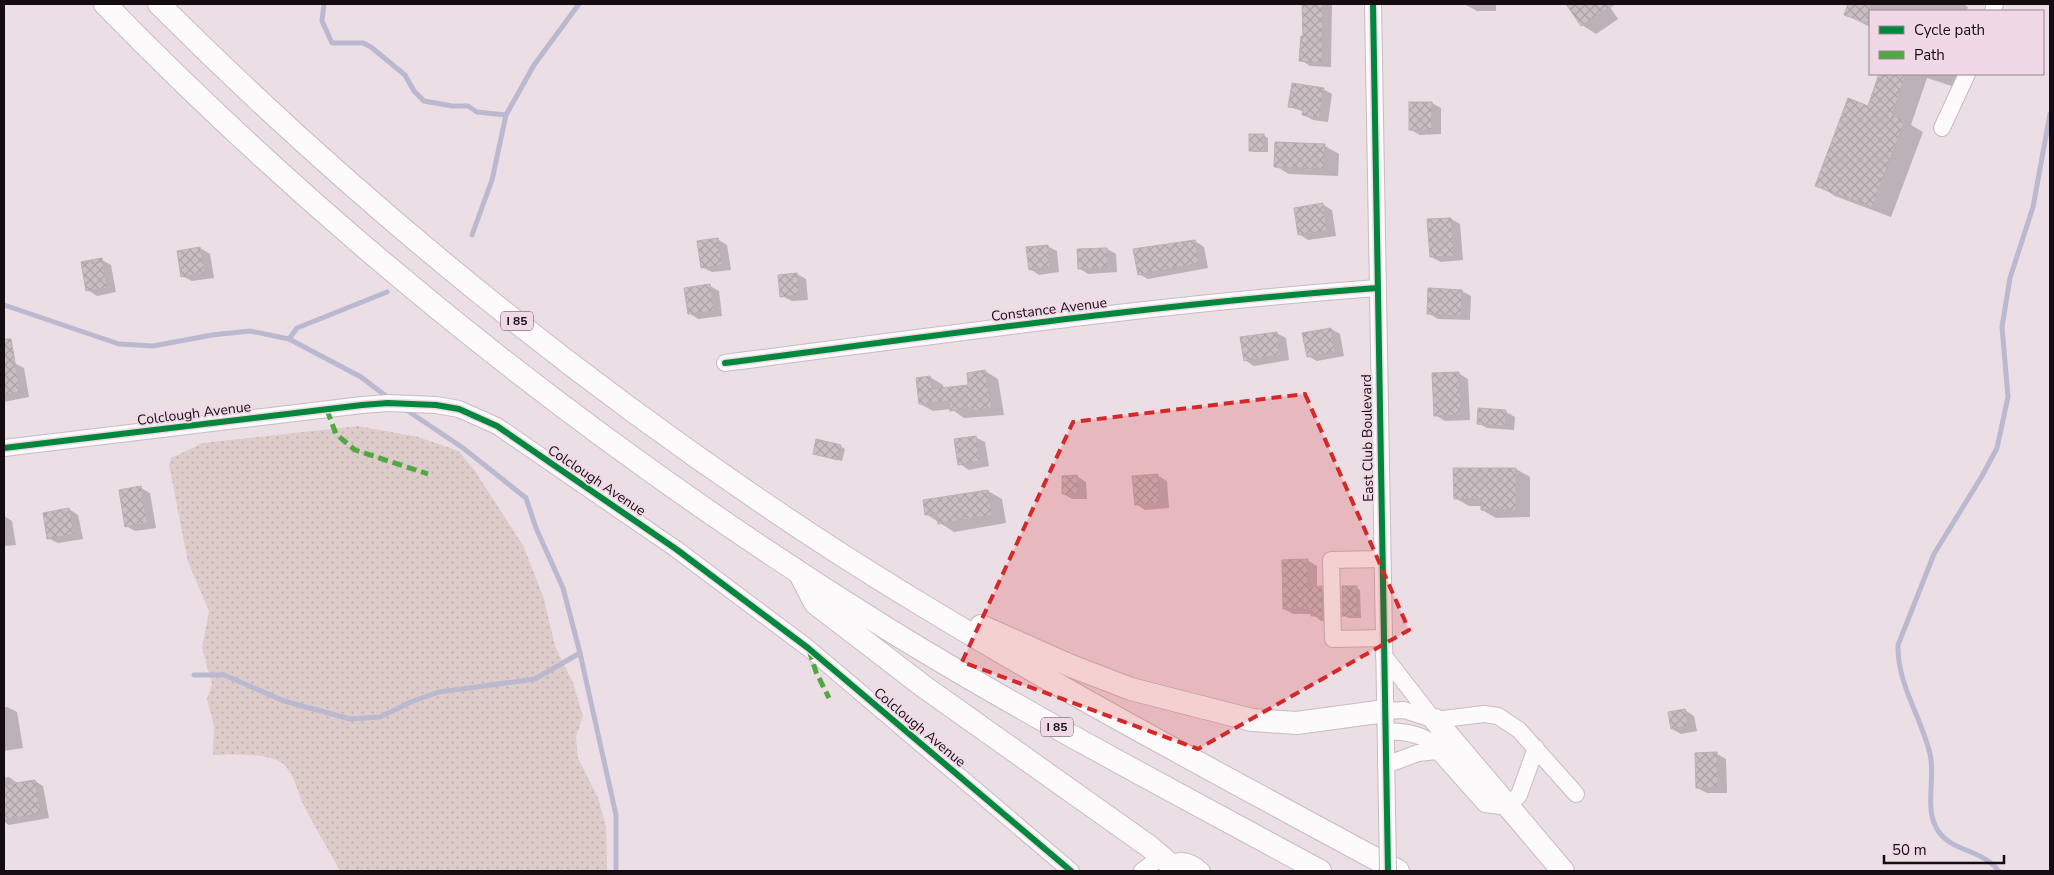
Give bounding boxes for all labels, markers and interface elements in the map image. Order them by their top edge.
legend [1869,10,2044,75]
text: Cycle path [1914,20,1985,40]
text: Path [1914,45,1945,65]
street label: Constance Avenue [990,293,1108,326]
road number: I 85 [501,312,533,331]
street label: East Club Boulevard [1357,374,1378,502]
street label: Colclough Avenue [136,397,252,430]
street label: Colclough Avenue [544,441,649,520]
street label: Colclough Avenue [870,683,970,771]
road number: I 85 [1041,718,1073,736]
scale bar [1884,832,2004,864]
text: 50 m [1892,840,1927,860]

